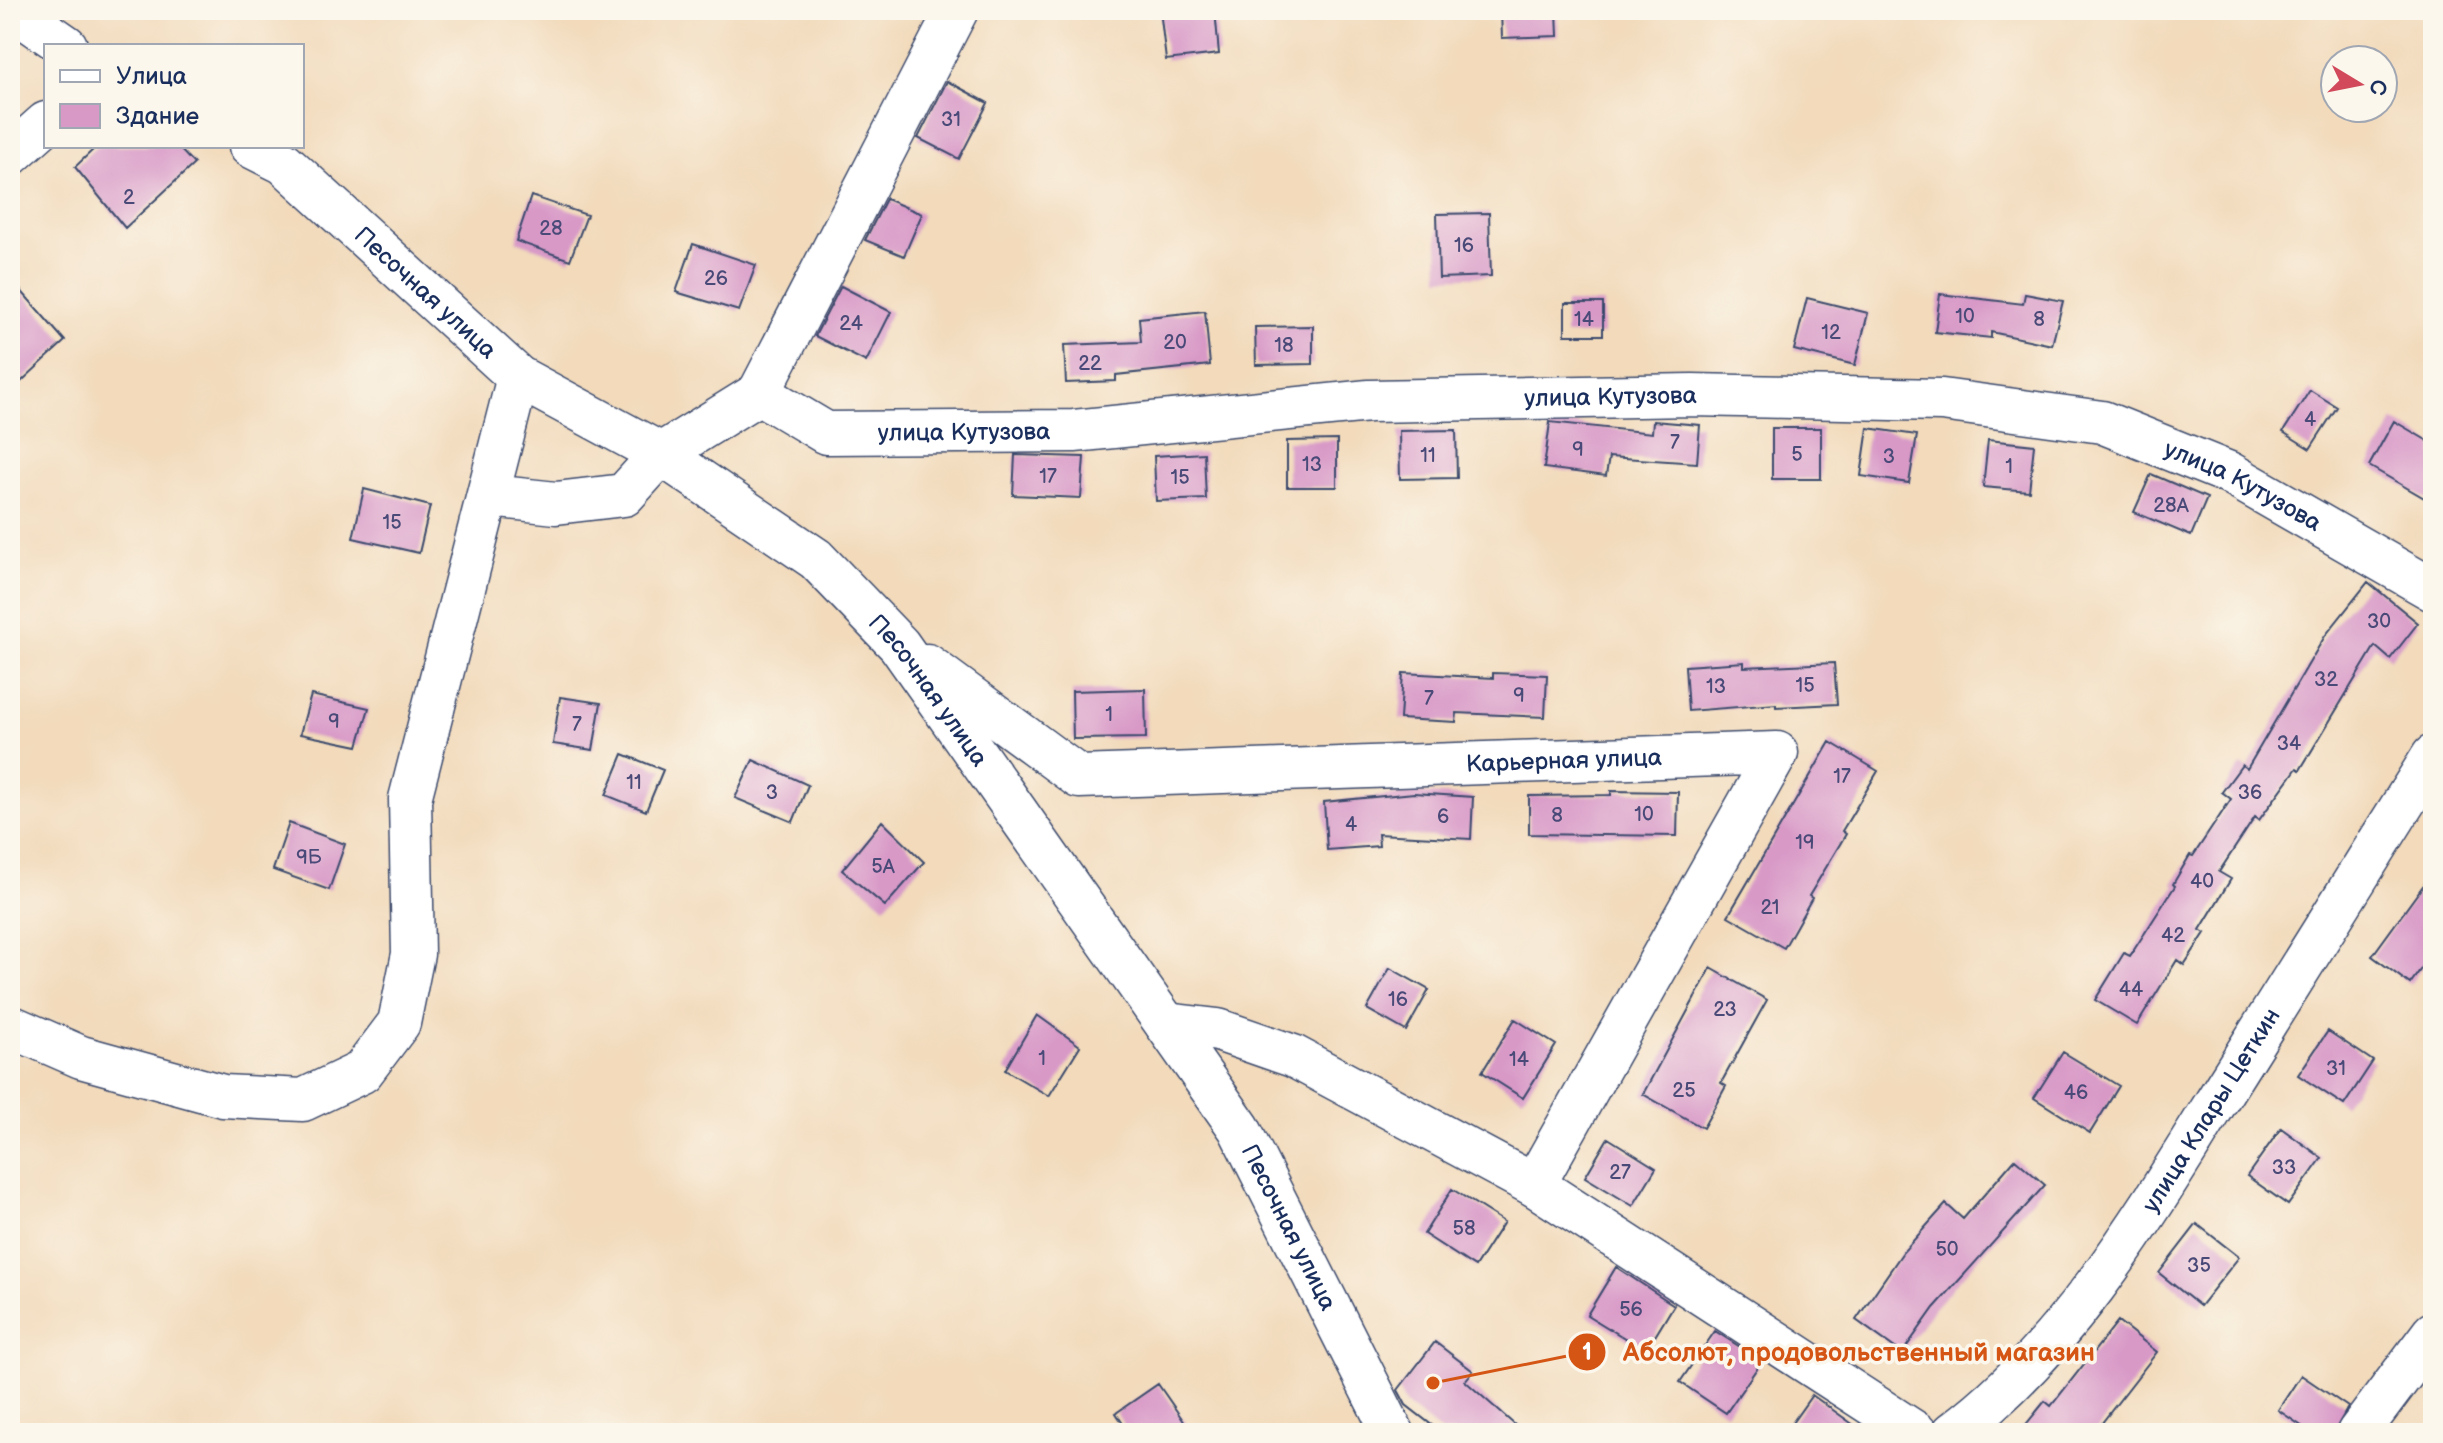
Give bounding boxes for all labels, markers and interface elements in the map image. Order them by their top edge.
legend [44,44,304,148]
north arrow [2319,44,2399,124]
text: Улица [116,62,187,91]
text: С [2363,77,2392,97]
text: Здание [116,102,199,131]
house number: 31 [941,108,961,132]
house number: 2 [123,186,135,210]
house number: 28 [539,217,563,241]
street label: Песочная улица [348,221,502,365]
house number: 16 [1454,234,1474,258]
house number: 26 [704,267,728,291]
house number: 10 [1955,305,1975,329]
house number: 14 [1574,308,1594,332]
house number: 8 [2033,308,2045,332]
house number: 24 [839,312,863,336]
house number: 12 [1821,321,1841,345]
house number: 20 [1163,331,1187,355]
house number: 18 [1274,334,1294,358]
house number: 22 [1078,352,1102,376]
street label: улица Кутузова [1524,381,1697,413]
house number: 4 [2304,408,2316,432]
street label: улица Кутузова [878,417,1050,448]
house number: 7 [1670,431,1680,455]
street label: улица Кутузова [2160,435,2326,538]
house number: 9 [1572,438,1584,462]
house number: 5 [1791,443,1803,467]
house number: 11 [1420,444,1436,468]
house number: 3 [1883,445,1895,469]
house number: 13 [1302,453,1322,477]
house number: 1 [2005,455,2013,479]
house number: 17 [1039,465,1057,489]
house number: 15 [1170,466,1190,490]
house number: 28А [2153,494,2190,518]
house number: 15 [382,511,402,535]
street label: Песочная улица [862,608,994,772]
house number: 30 [2367,610,2391,634]
house number: 32 [2314,668,2338,692]
house number: 15 [1795,674,1815,698]
house number: 13 [1706,675,1726,699]
house number: 9 [1513,684,1525,708]
house number: 7 [1424,687,1434,711]
house number: 1 [1105,703,1113,727]
house number: 9 [328,710,340,734]
house number: 7 [572,713,582,737]
house number: 34 [2277,732,2301,756]
street label: Карьерная улица [1465,743,1662,779]
house number: 17 [1833,765,1851,789]
house number: 11 [626,771,642,795]
house number: 3 [766,781,778,805]
house number: 36 [2238,781,2262,805]
house number: 10 [1634,803,1654,827]
house number: 8 [1551,804,1563,828]
house number: 6 [1437,805,1449,829]
house number: 4 [1345,813,1357,837]
house number: 19 [1795,831,1815,855]
house number: 9Б [296,846,322,870]
house number: 5А [871,855,896,879]
house number: 40 [2190,870,2214,894]
house number: 21 [1760,896,1780,920]
house number: 42 [2161,924,2185,948]
house number: 44 [2119,978,2143,1002]
house number: 16 [1388,988,1408,1012]
house number: 23 [1713,998,1737,1022]
street label: улица Клары Цеткин [2136,1003,2287,1218]
house number: 1 [1038,1047,1046,1071]
house number: 14 [1509,1048,1529,1072]
house number: 31 [2326,1057,2346,1081]
house number: 25 [1672,1079,1696,1103]
house number: 46 [2064,1081,2088,1105]
street label: Песочная улица [1235,1140,1343,1315]
house number: 33 [2272,1156,2296,1180]
house number: 27 [1609,1161,1631,1185]
house number: 58 [1452,1217,1476,1241]
house number: 50 [1935,1238,1959,1262]
house number: 35 [2187,1254,2211,1278]
house number: 56 [1619,1298,1643,1322]
callout: Абсолют, продовольственный магазин [1567,1327,2111,1377]
text: 1 [1582,1338,1592,1367]
text: Абсолют, продовольственный магазин [1622,1338,2095,1369]

